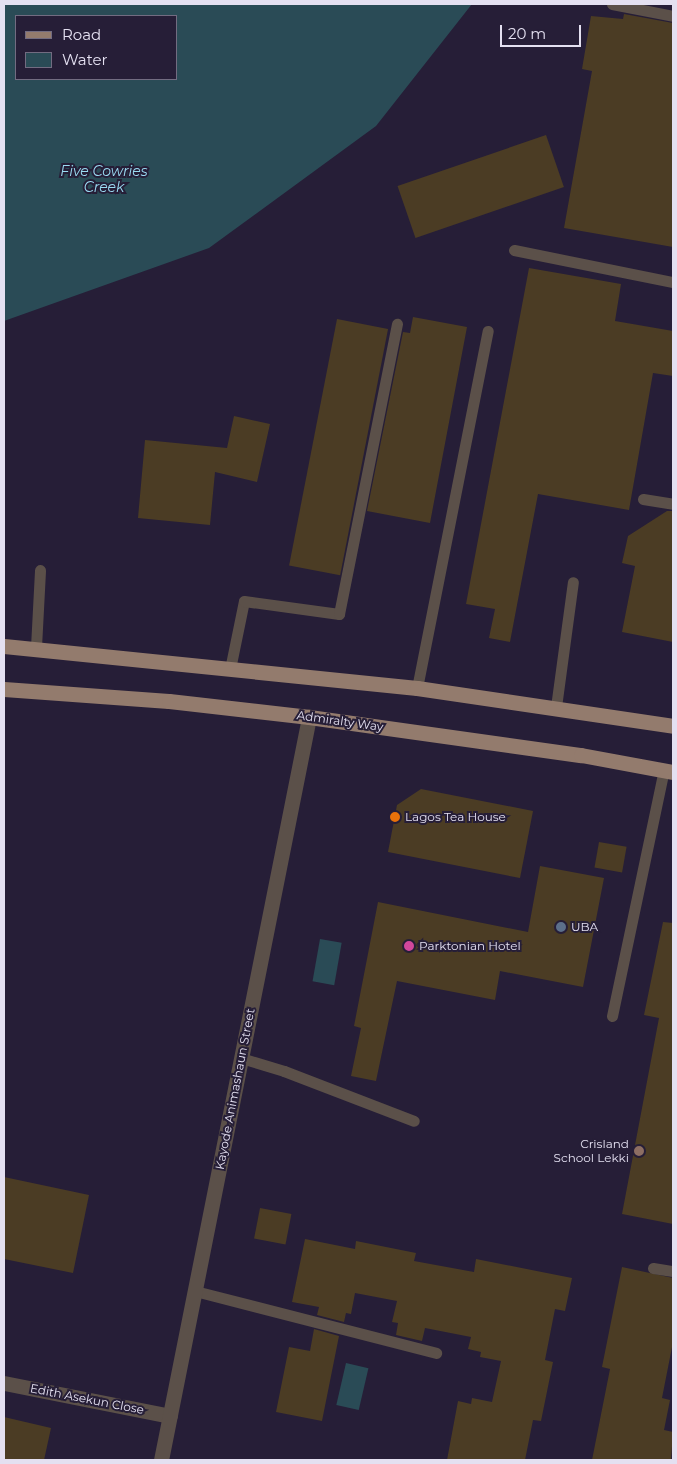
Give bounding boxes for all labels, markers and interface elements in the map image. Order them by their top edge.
legend [15,15,178,80]
scale bar [502,15,583,47]
text: 20 m [508,24,546,43]
text: Road [62,25,101,44]
text: Water [62,50,108,69]
water label: Five Cowries Creek [60,163,148,196]
street label: Admiralty Way [296,708,384,734]
place label: Lagos Tea House [405,810,506,824]
marker: Lagos Tea House [389,811,401,823]
place label: UBA [571,920,598,934]
marker: UBA [555,921,567,933]
place label: Parktonian Hotel [419,939,521,953]
marker: Parktonian Hotel [403,940,415,952]
street label: Kayode Animashaun Street [212,1007,258,1171]
place label: Crisland School Lekki [554,1137,629,1165]
marker: Crisland School Lekki [633,1145,645,1157]
street label: Edith Asekun Close [29,1381,145,1417]

